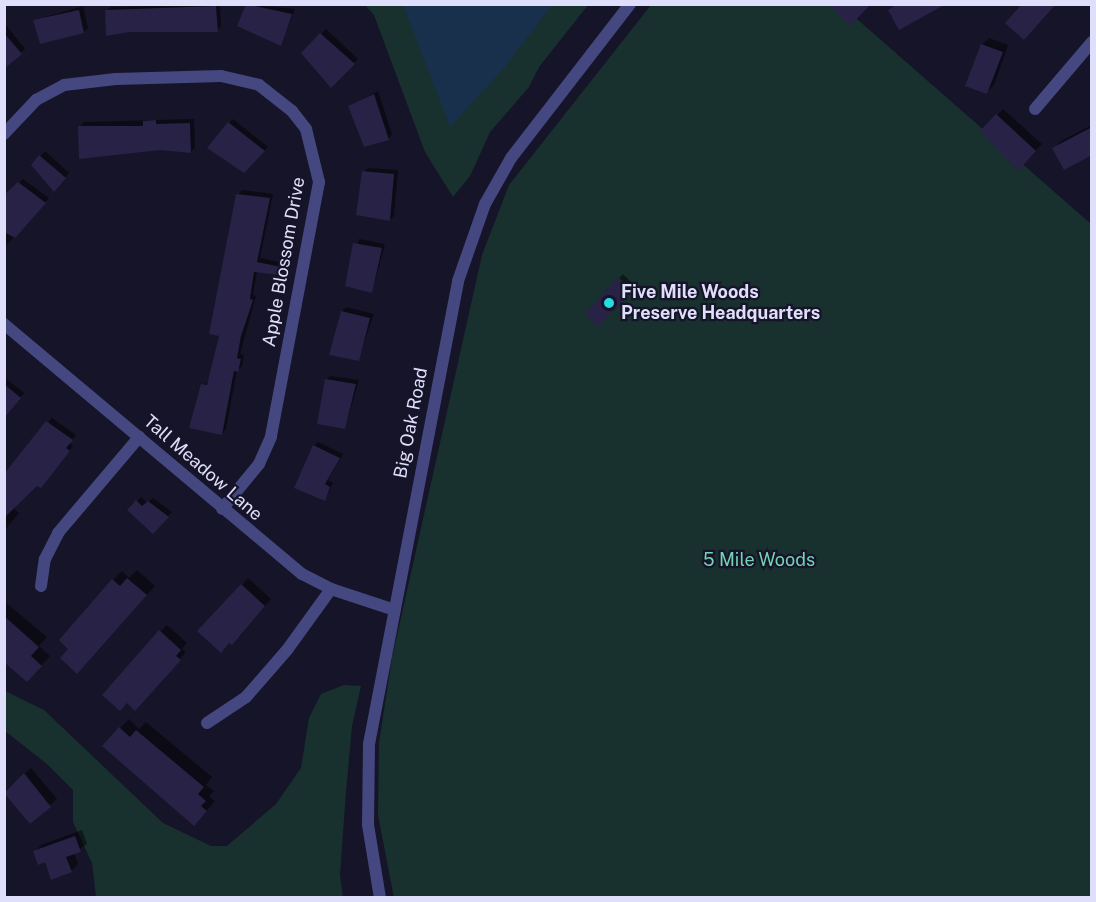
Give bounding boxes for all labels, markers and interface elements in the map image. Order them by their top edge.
street label: Apple Blossom Drive [258,175,310,349]
place label: Five Mile Woods Preserve Headquarters [621,282,820,324]
marker: Five Mile Woods Preserve Headquarters [602,296,616,310]
street label: Big Oak Road [390,366,432,480]
street label: Tall Meadow Lane [139,411,267,525]
park label: 5 Mile Woods [703,549,815,571]

